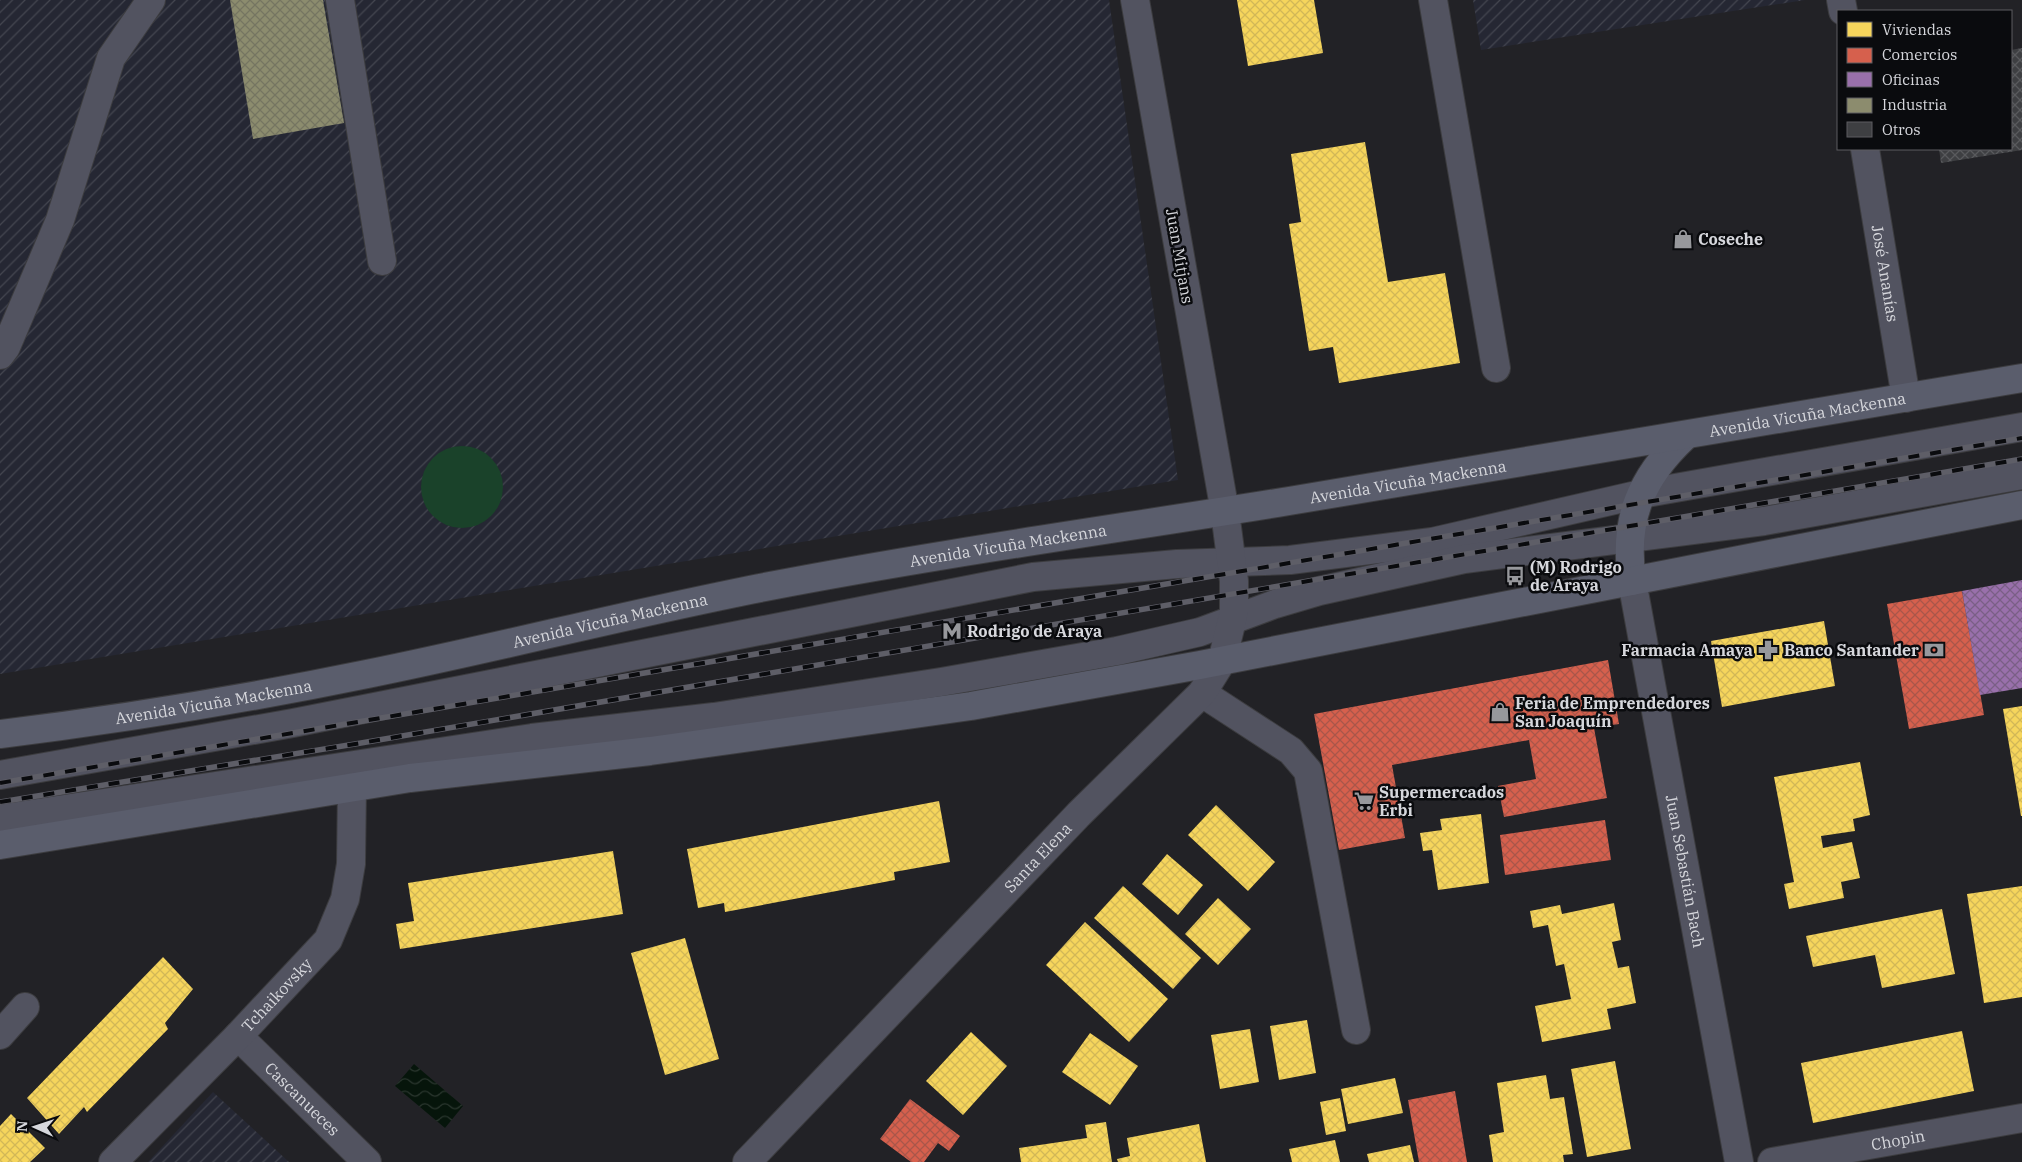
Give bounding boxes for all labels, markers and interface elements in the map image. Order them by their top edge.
legend [1837,10,2012,150]
text: Viviendas [1882,20,1951,39]
text: Comercios [1882,45,1957,64]
text: Oficinas [1882,70,1940,89]
text: Industria [1882,95,1947,114]
text: Otros [1882,120,1920,139]
street label: Juan Mitjans [1162,207,1198,305]
street label: José Ananías [1868,223,1903,323]
shop icon: Coseche [1672,228,1694,250]
place label: Coseche [1698,229,1763,249]
street label: Avenida Vicuña Mackenna [1708,388,1908,441]
street label: Avenida Vicuña Mackenna [1308,456,1508,508]
street label: Avenida Vicuña Mackenna [908,520,1108,571]
place label: (M) Rodrigo de Araya [1530,557,1622,595]
bus stop icon: (M) Rodrigo de Araya [1504,565,1526,587]
street label: Avenida Vicuña Mackenna [511,589,710,652]
metro station icon: Rodrigo de Araya [941,620,963,642]
place label: Rodrigo de Araya [967,621,1102,641]
pharmacy icon: Farmacia Amaya [1757,639,1779,661]
bank icon: Banco Santander [1923,639,1945,661]
place label: Farmacia Amaya [1621,640,1753,660]
place label: Banco Santander [1784,640,1919,660]
street label: Avenida Vicuña Mackenna [114,675,314,728]
place label: Feria de Emprendedores San Joaquín [1515,693,1710,731]
shop icon: Feria de Emprendedores San Joaquín [1489,701,1511,723]
place label: Supermercados Erbi [1379,782,1504,820]
supermarket icon: Supermercados Erbi [1353,790,1375,812]
street label: Juan Sebastián Bach [1662,793,1709,949]
street label: Santa Elena [1000,818,1076,897]
street label: Tchaikovsky [237,953,316,1036]
street label: Cascanueces [261,1058,344,1140]
north arrow [10,1102,60,1152]
text: N [13,1120,31,1132]
street label: Chopin [1869,1125,1927,1154]

